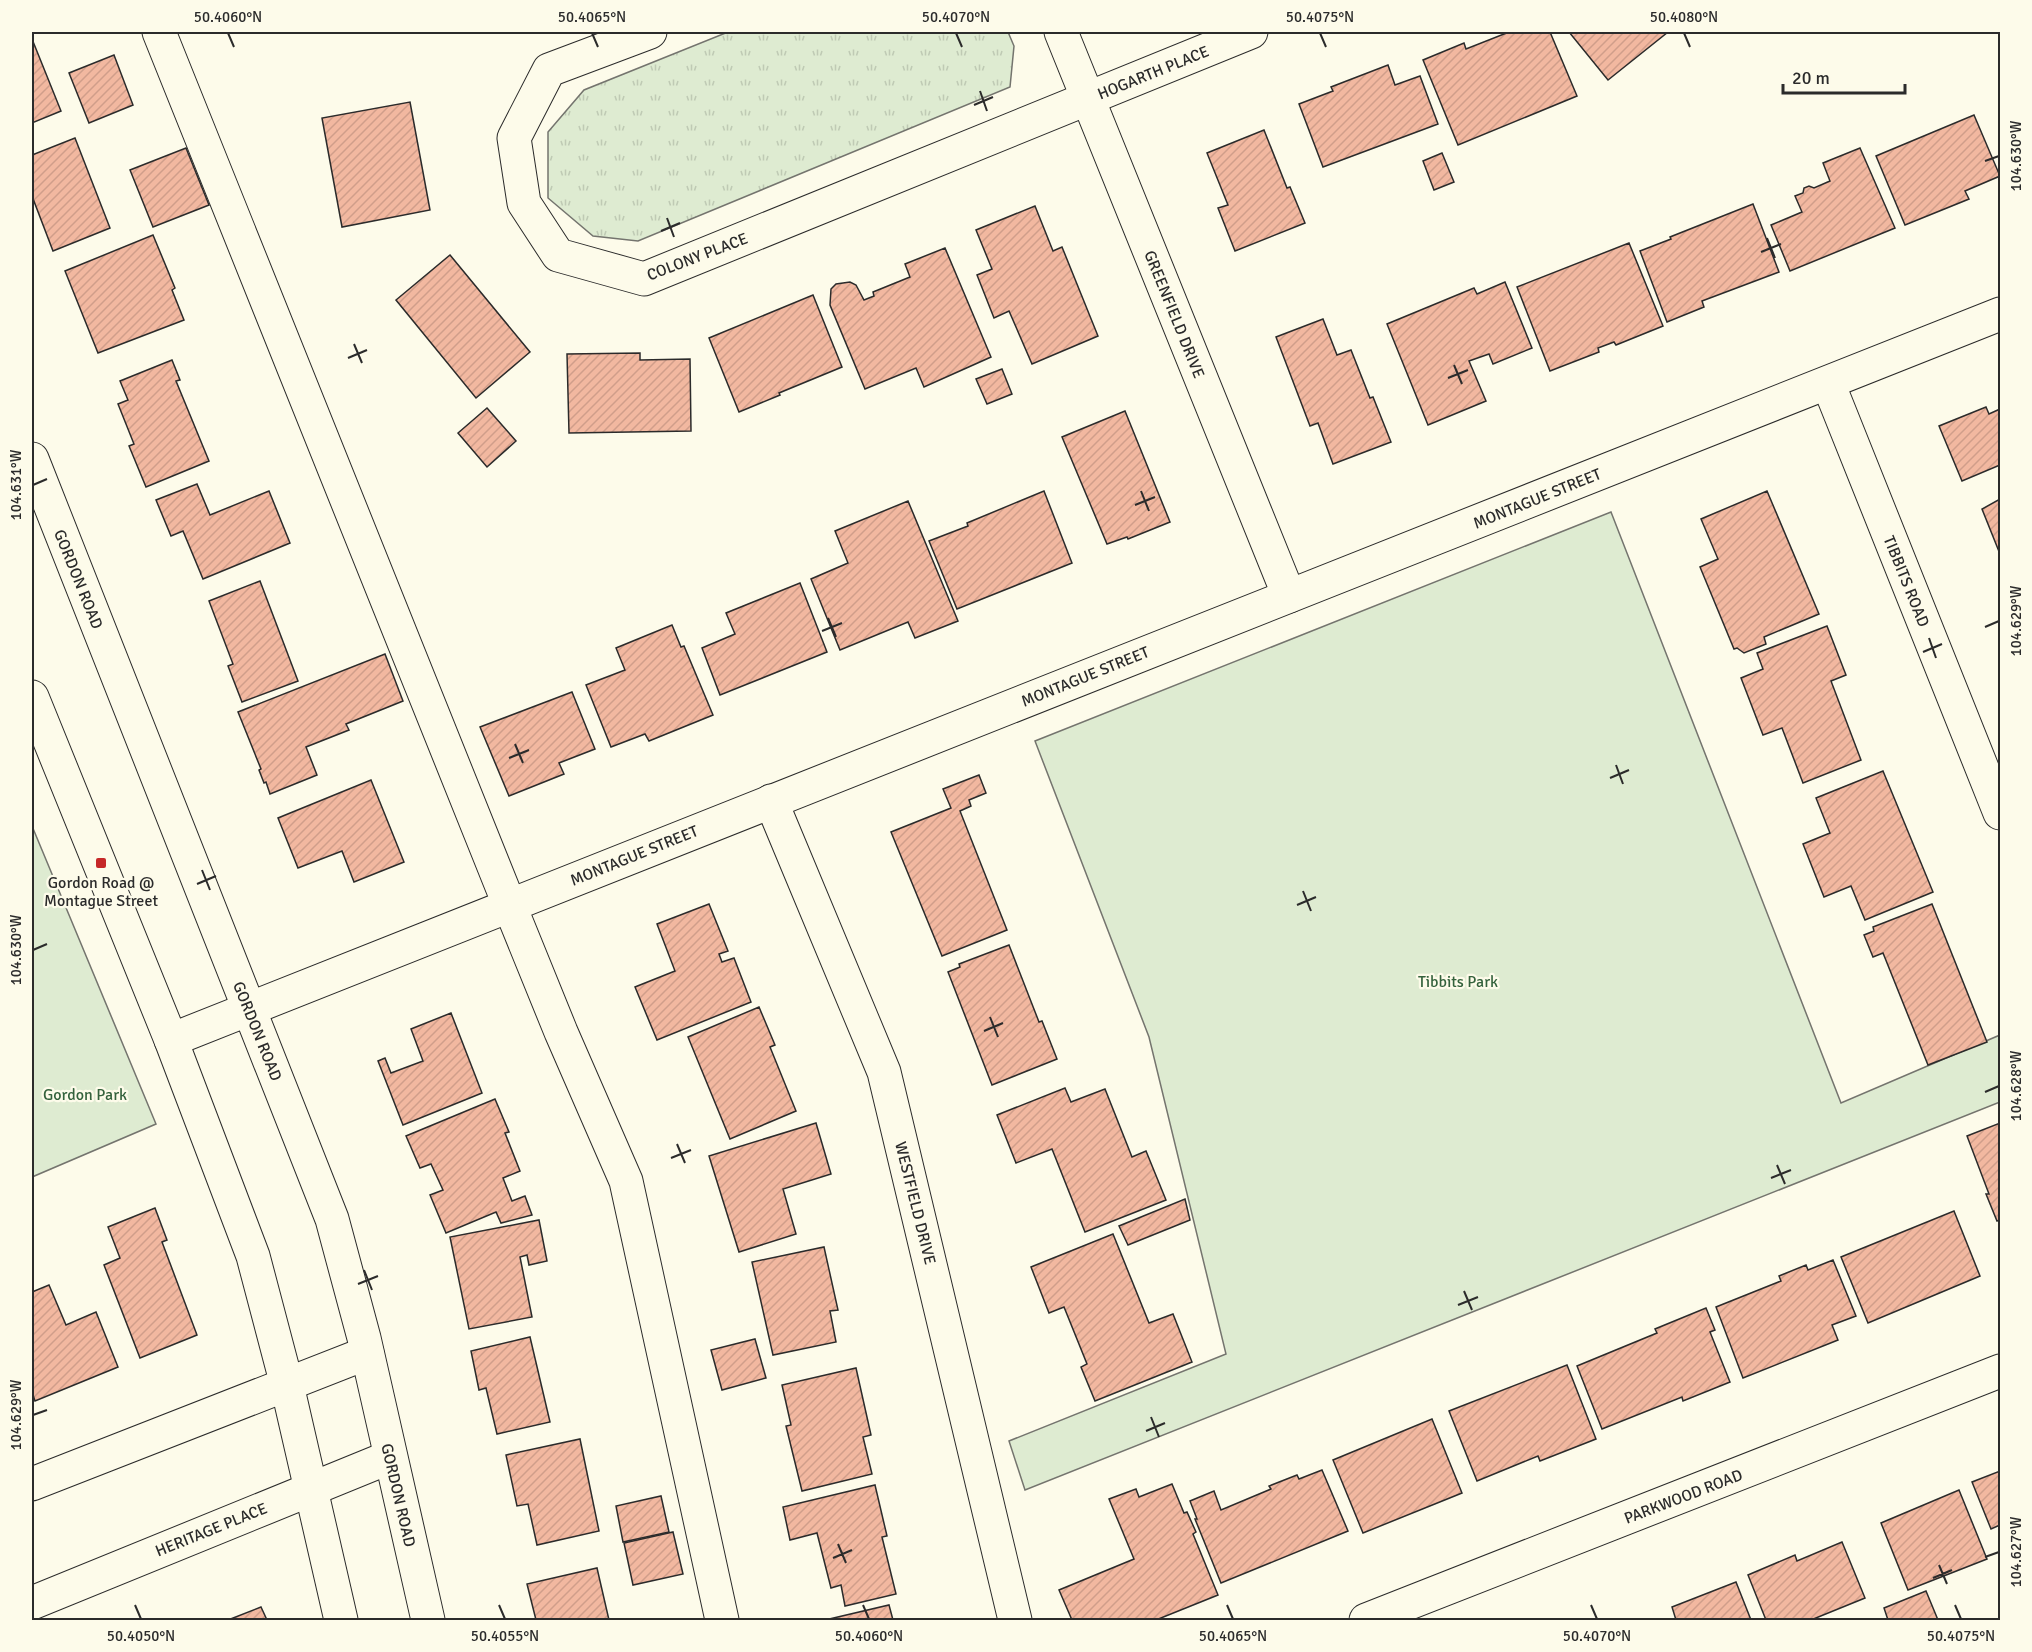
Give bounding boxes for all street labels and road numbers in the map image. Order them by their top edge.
street label: HOGARTH PLACE [1095,41,1212,104]
street label: COLONY PLACE [644,229,751,285]
street label: GREENFIELD DRIVE [1139,248,1209,381]
street label: MONTAGUE STREET [1470,464,1604,534]
street label: GORDON ROAD [49,527,107,632]
street label: TIBBITS ROAD [1879,533,1933,630]
street label: MONTAGUE STREET [1018,642,1152,712]
street label: MONTAGUE STREET [567,821,701,891]
street label: GORDON ROAD [228,979,286,1084]
street label: WESTFIELD DRIVE [890,1140,940,1267]
street label: GORDON ROAD [376,1442,420,1549]
street label: PARKWOOD ROAD [1621,1465,1745,1529]
street label: HERITAGE PLACE [152,1498,270,1561]

